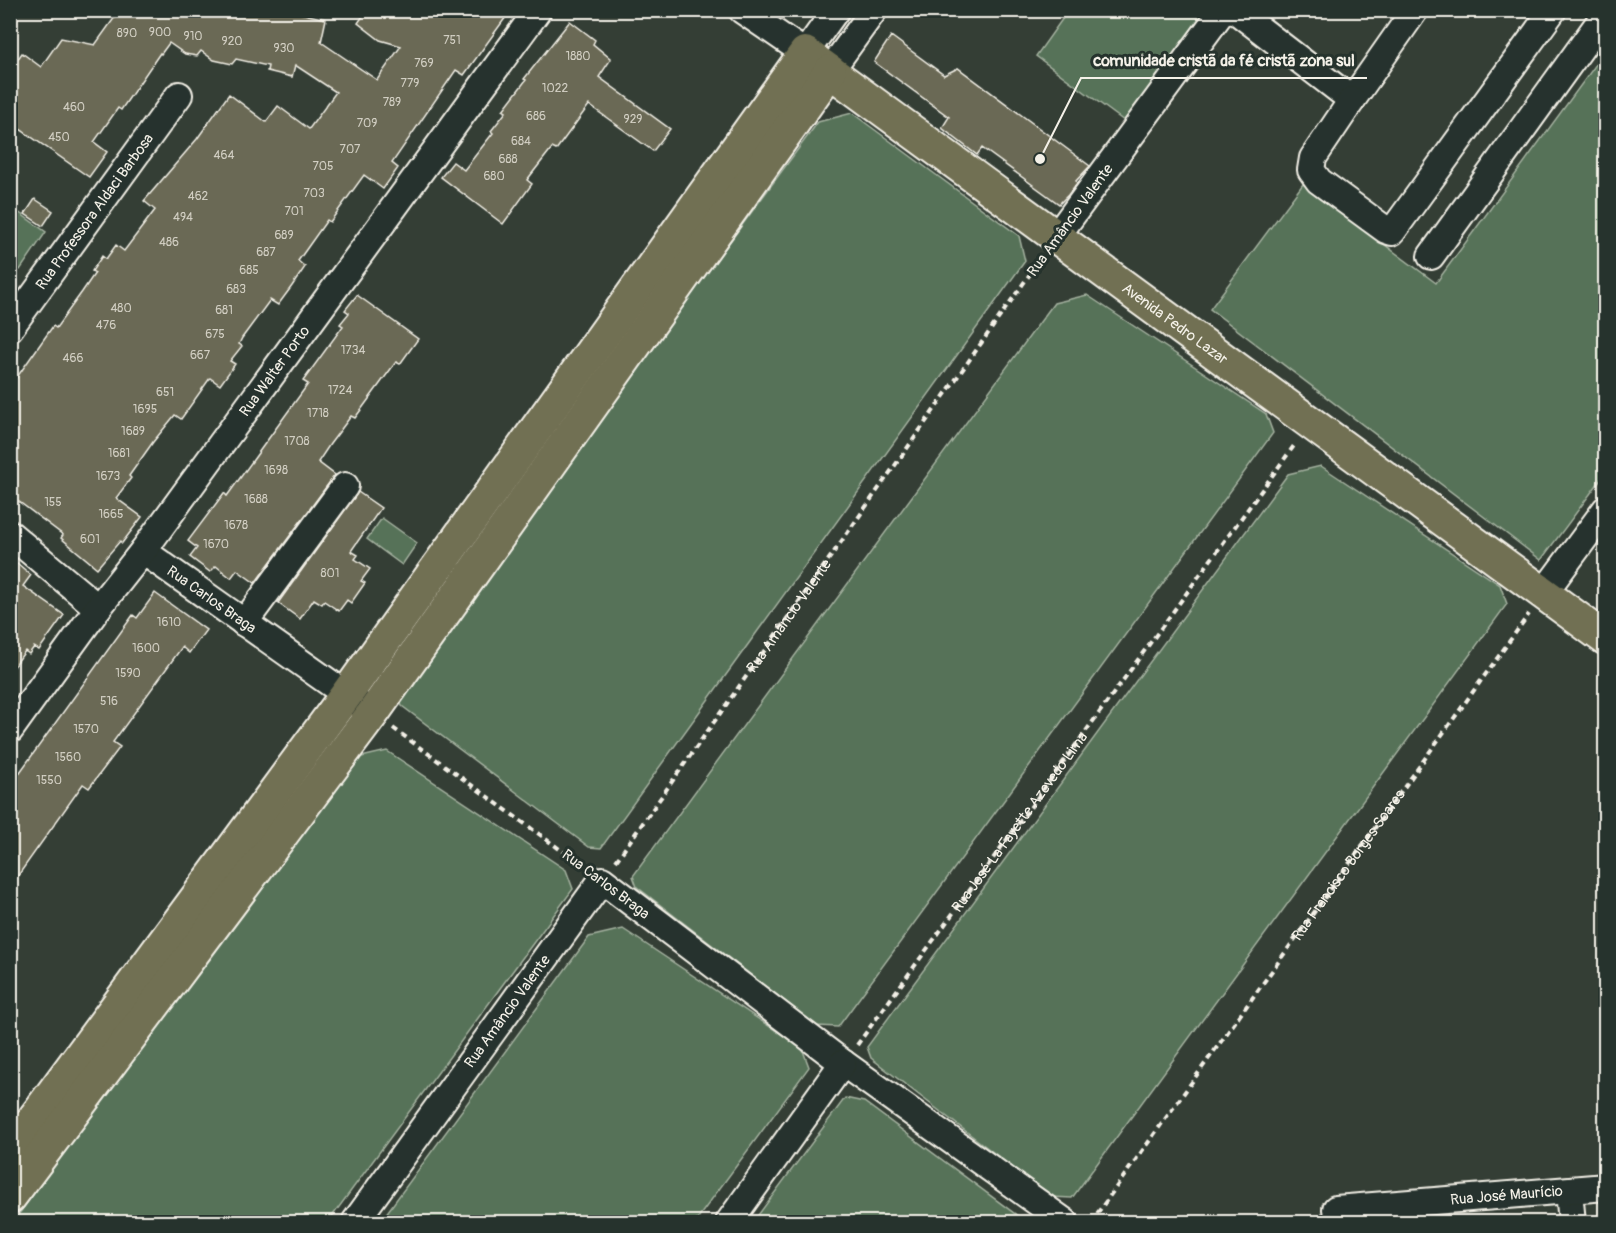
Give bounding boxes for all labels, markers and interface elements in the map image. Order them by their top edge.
house number: 900 [149,25,171,40]
house number: 890 [117,26,137,41]
house number: 910 [183,29,203,44]
house number: 751 [443,33,461,48]
house number: 920 [221,34,243,49]
house number: 930 [273,41,295,56]
callout: comunidade cristã da fé cristã zona sul [1081,44,1367,78]
house number: 1880 [566,49,590,64]
text: comunidade cristã da fé cristã zona sul [1092,51,1355,71]
house number: 769 [414,56,434,71]
house number: 779 [401,76,419,91]
house number: 1022 [542,81,568,96]
house number: 789 [383,95,401,110]
house number: 460 [63,100,85,115]
house number: 686 [526,109,546,124]
house number: 929 [623,112,643,127]
house number: 709 [357,116,377,131]
street label: Rua Professora Aldaci Barbosa [32,130,158,294]
house number: 450 [48,130,70,145]
house number: 684 [511,134,531,149]
house number: 707 [340,142,361,157]
house number: 464 [214,148,234,163]
house number: 688 [498,152,518,167]
house number: 705 [312,159,334,174]
street label: Rua Amâncio Valente [1023,160,1118,280]
house number: 680 [483,169,505,184]
house number: 703 [303,186,325,201]
house number: 462 [188,189,209,204]
house number: 701 [284,204,304,219]
house number: 494 [173,210,193,225]
house number: 689 [274,228,294,243]
house number: 486 [159,235,179,250]
house number: 687 [256,245,276,260]
house number: 685 [239,263,259,278]
street label: Avenida Pedro Lazar [1118,279,1232,369]
house number: 683 [226,282,246,297]
house number: 480 [110,301,132,316]
house number: 681 [215,303,233,318]
house number: 476 [96,318,116,333]
street label: Rua Walter Porto [235,322,314,420]
house number: 675 [205,327,225,342]
house number: 1734 [341,343,365,358]
house number: 667 [190,348,211,363]
house number: 466 [63,351,83,366]
house number: 1724 [328,383,352,398]
house number: 651 [156,385,174,400]
house number: 1695 [133,402,157,417]
house number: 1718 [307,406,329,421]
house number: 1689 [121,424,145,439]
house number: 1708 [284,434,310,449]
house number: 1681 [108,446,130,461]
house number: 1698 [264,463,288,478]
house number: 1673 [96,469,121,484]
house number: 1688 [244,492,268,507]
house number: 155 [44,495,62,510]
house number: 1665 [98,507,124,522]
house number: 1678 [224,518,248,533]
house number: 601 [80,532,100,547]
house number: 1670 [203,537,229,552]
street label: Rua Amâncio Valente [743,555,836,677]
street label: Rua Carlos Braga [163,562,260,638]
house number: 801 [321,566,339,581]
house number: 1610 [157,615,181,630]
house number: 1600 [132,641,160,656]
house number: 1590 [115,666,141,681]
house number: 516 [100,694,118,709]
house number: 1570 [73,722,99,737]
street label: Rua José La Fayette Azevedo Lima [948,728,1092,916]
house number: 1560 [55,750,81,765]
house number: 1550 [36,773,62,788]
street label: Rua Francisco Borges Soares [1288,786,1410,945]
street label: Rua Carlos Braga [558,845,653,924]
street label: Rua Amâncio Valente [460,951,555,1072]
street label: Rua José Maurício [1450,1182,1563,1210]

